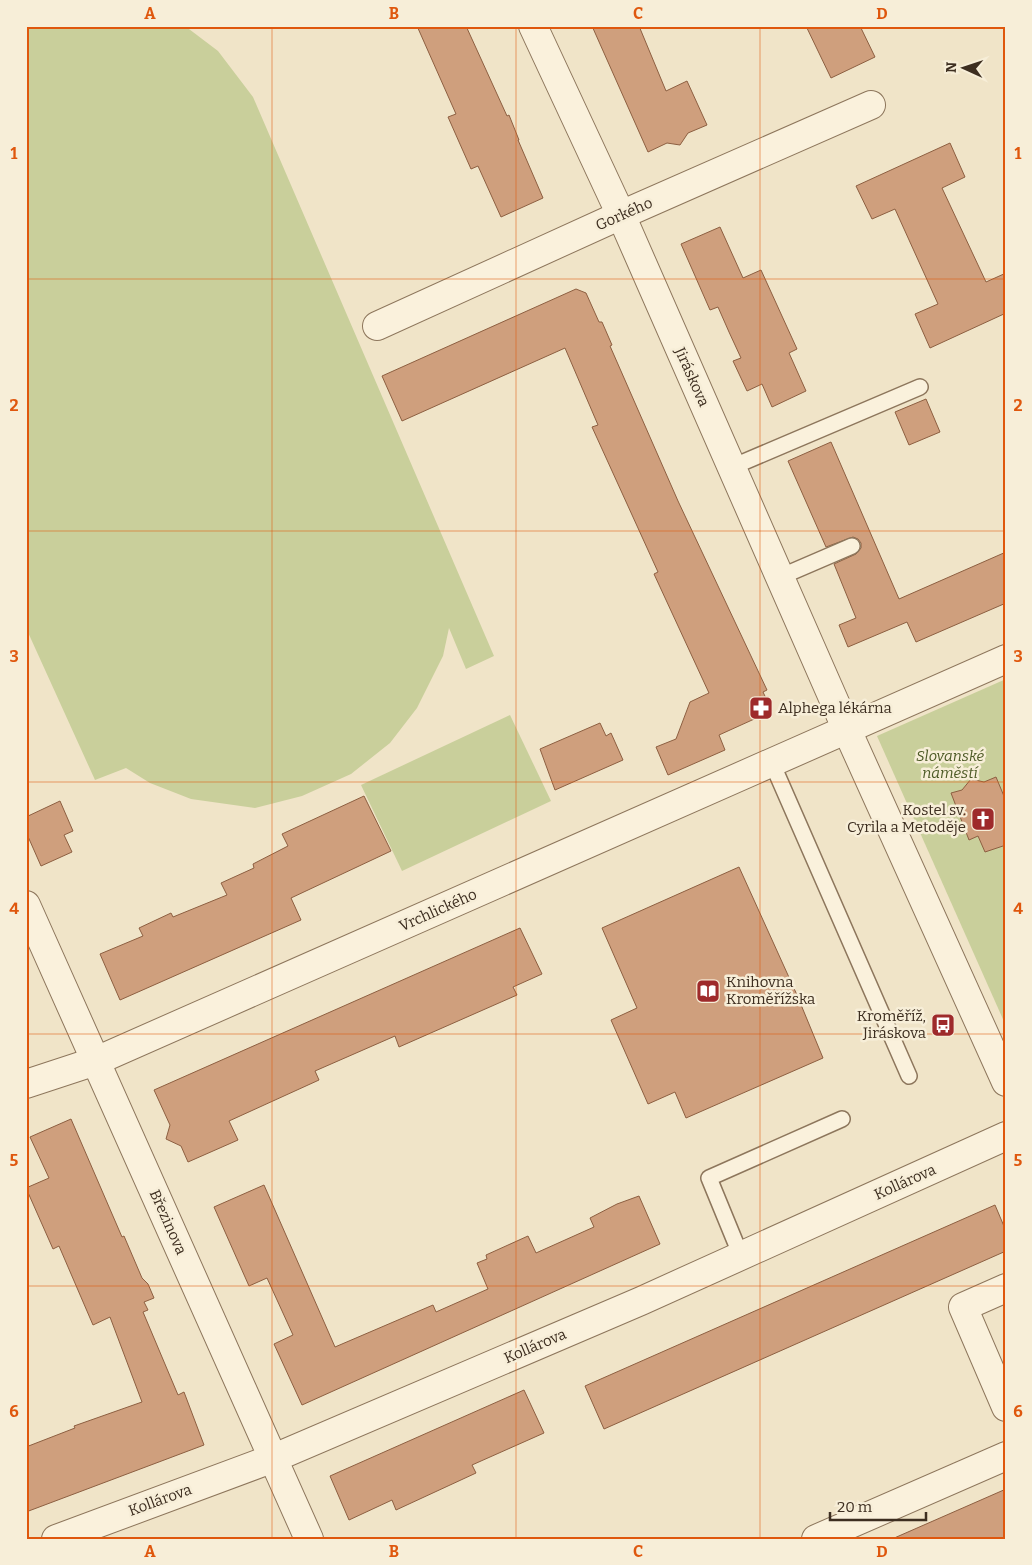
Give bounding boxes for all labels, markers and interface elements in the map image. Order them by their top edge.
text: A [144,4,156,23]
text: B [389,4,399,23]
text: C [633,4,643,23]
text: D [876,4,888,23]
north arrow [940,42,990,92]
text: N [943,61,960,73]
text: 1 [11,144,18,163]
text: 1 [1015,144,1022,163]
street label: Gorkého [593,194,655,234]
street label: Jiráskova [671,344,713,409]
text: 2 [9,396,19,415]
text: 2 [1013,396,1023,415]
text: 3 [9,647,19,666]
text: 3 [1013,647,1023,666]
pharmacy icon: Alphega lékárna [748,695,774,721]
place label: Alphega lékárna [778,699,892,717]
park label: Slovanské náměstí [916,747,985,782]
place label: Kostel sv. Cyrila a Metoděje [847,801,966,836]
church icon: Kostel sv. Cyrila a Metoděje [970,806,996,832]
street label: Vrchlického [396,885,480,935]
text: 4 [9,899,19,918]
text: 4 [1013,899,1023,918]
place label: Knihovna Kroměřížska [726,973,815,1008]
library icon: Knihovna Kroměřížska [695,978,721,1004]
place label: Kroměříž, Jiráskova [857,1007,926,1042]
bus stop icon: Kroměříž, Jiráskova [930,1012,956,1038]
text: 5 [10,1151,19,1170]
text: 5 [1014,1151,1023,1170]
street label: Kollárova [871,1160,939,1204]
street label: Březinova [146,1187,190,1257]
street label: Kollárova [501,1325,569,1367]
text: 6 [9,1402,19,1421]
text: 6 [1013,1402,1023,1421]
street label: Kollárova [126,1480,194,1520]
scale bar [830,1490,926,1522]
text: 20 m [837,1498,873,1516]
text: A [144,1542,156,1561]
text: B [389,1542,399,1561]
text: C [633,1542,643,1561]
text: D [876,1542,888,1561]

